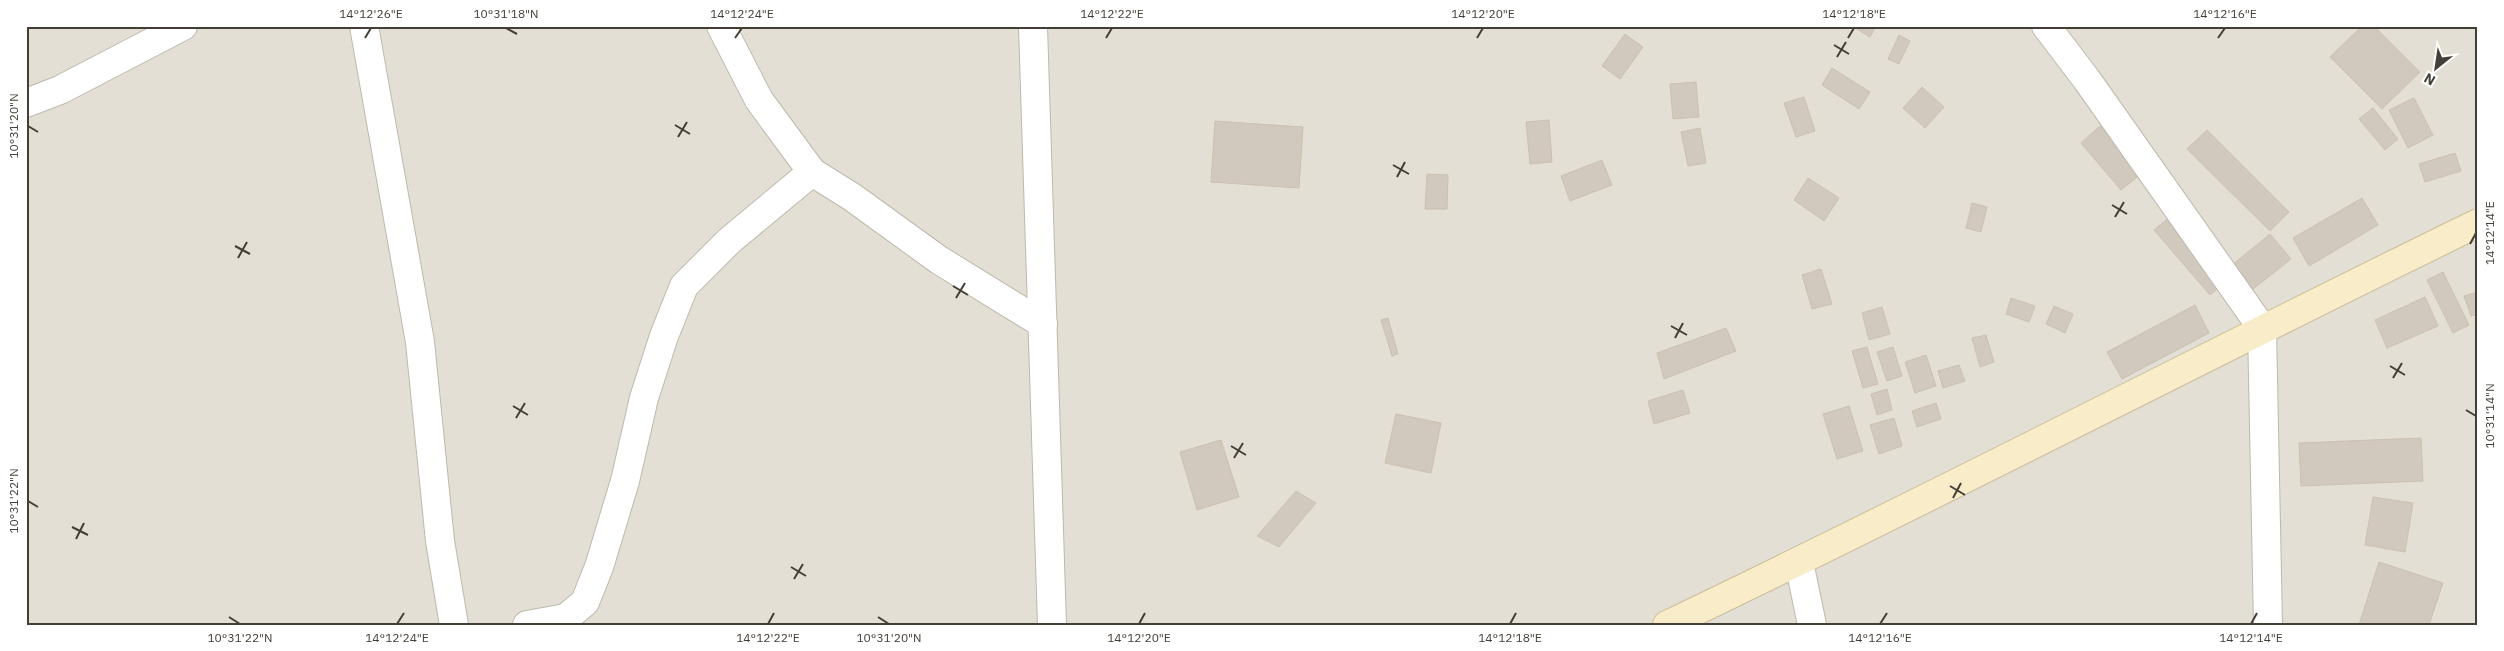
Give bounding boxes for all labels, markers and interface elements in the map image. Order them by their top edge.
text: 14°12'26"E [339,6,403,21]
text: 10°31'18"N [473,6,539,21]
text: 14°12'24"E [710,6,774,21]
text: 14°12'22"E [1080,6,1144,21]
text: 14°12'20"E [1451,6,1515,21]
text: 14°12'18"E [1822,6,1886,21]
text: 14°12'16"E [2193,6,2257,21]
north arrow [2412,42,2462,92]
text: N [2421,69,2438,90]
text: 10°31'20"N [6,93,21,159]
text: 14°12'14"E [2482,201,2497,265]
text: 10°31'14"N [2482,383,2497,449]
text: 10°31'22"N [6,468,21,534]
text: 10°31'22"N [207,630,273,645]
text: 14°12'24"E [365,630,429,645]
text: 14°12'22"E [736,630,800,645]
text: 10°31'20"N [856,630,922,645]
text: 14°12'20"E [1107,630,1171,645]
text: 14°12'18"E [1478,630,1542,645]
text: 14°12'16"E [1848,630,1912,645]
text: 14°12'14"E [2219,630,2283,645]

